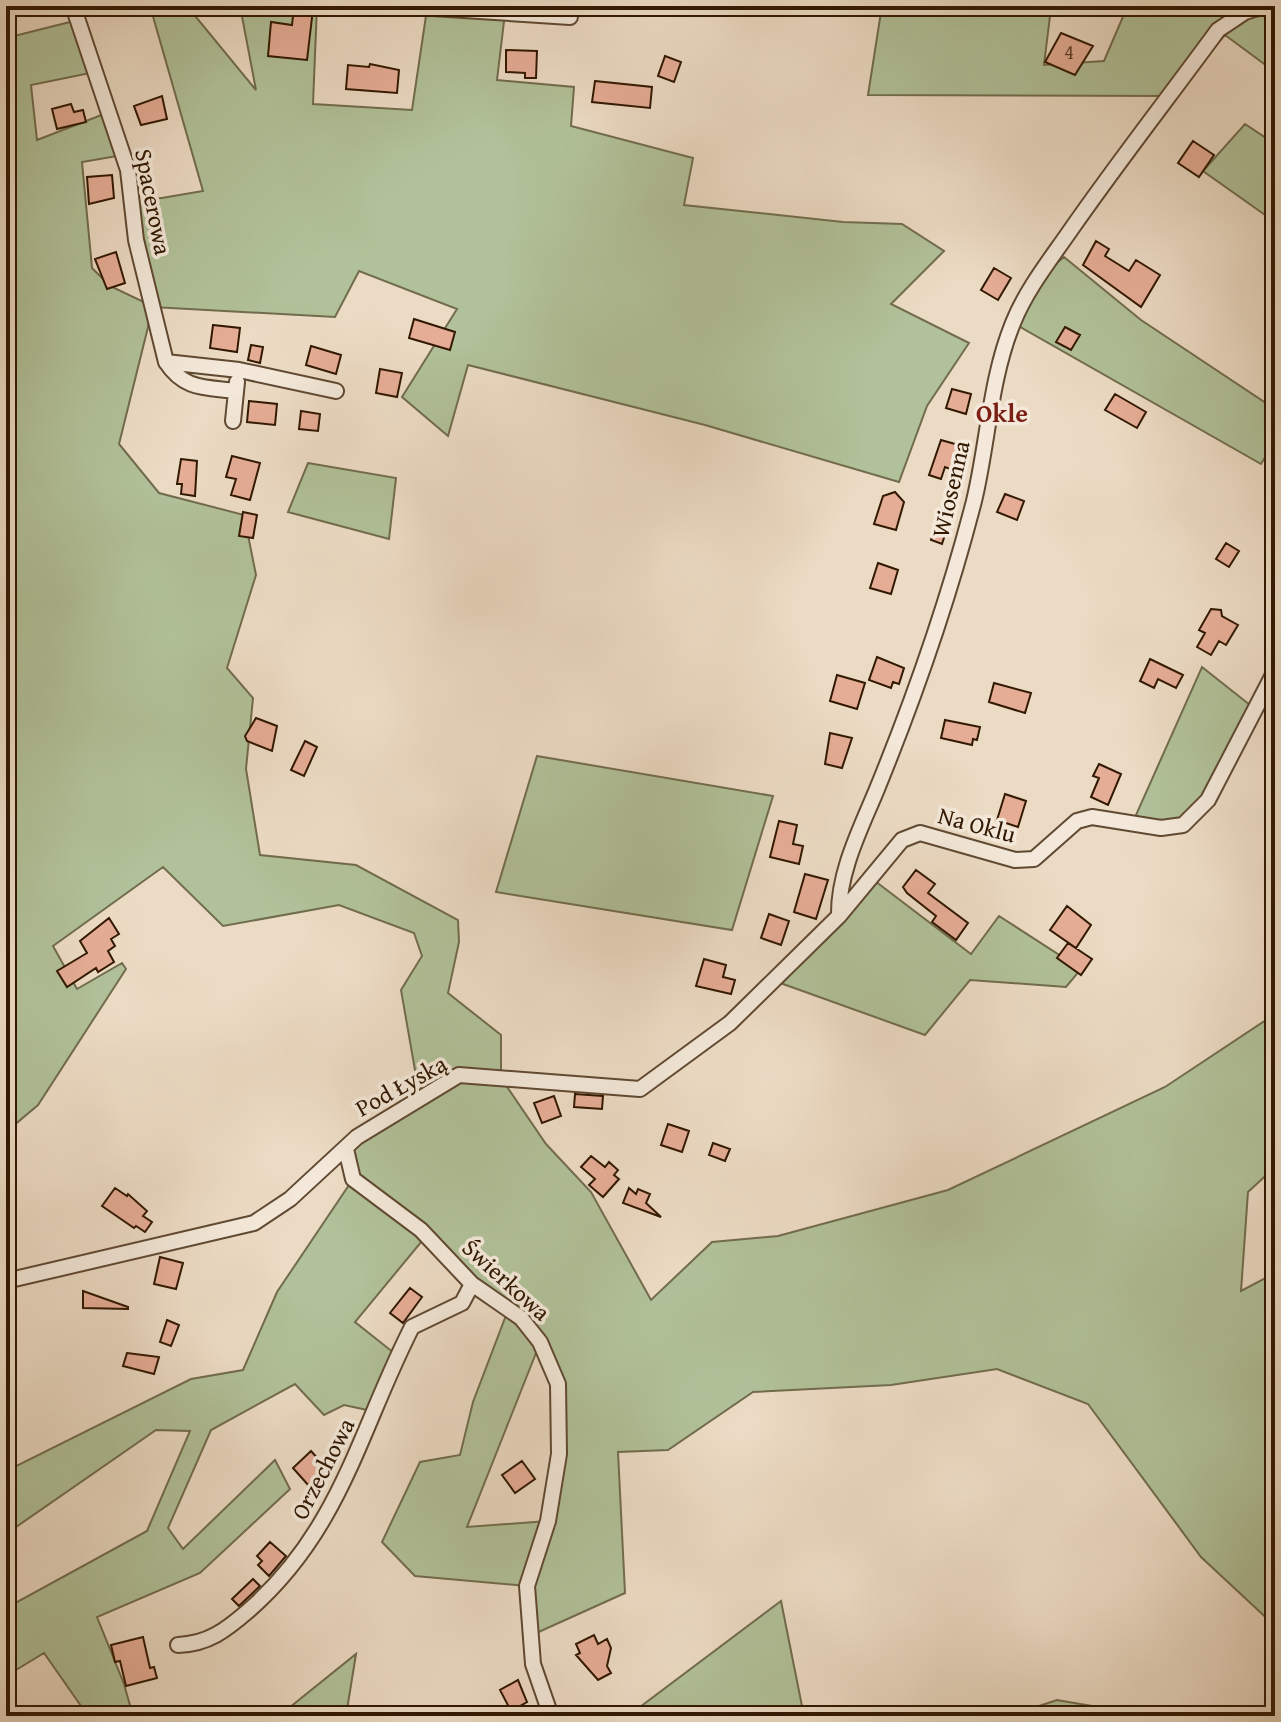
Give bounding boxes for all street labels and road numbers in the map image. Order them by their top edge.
street label: Spacerowa [126,146,181,259]
street label: Wiosenna [922,436,979,541]
street label: Na Oklu [935,797,1020,852]
street label: Pod Łyską [349,1046,454,1125]
street label: Świerkowa [454,1230,559,1329]
street label: Orzechowa [282,1411,363,1526]

